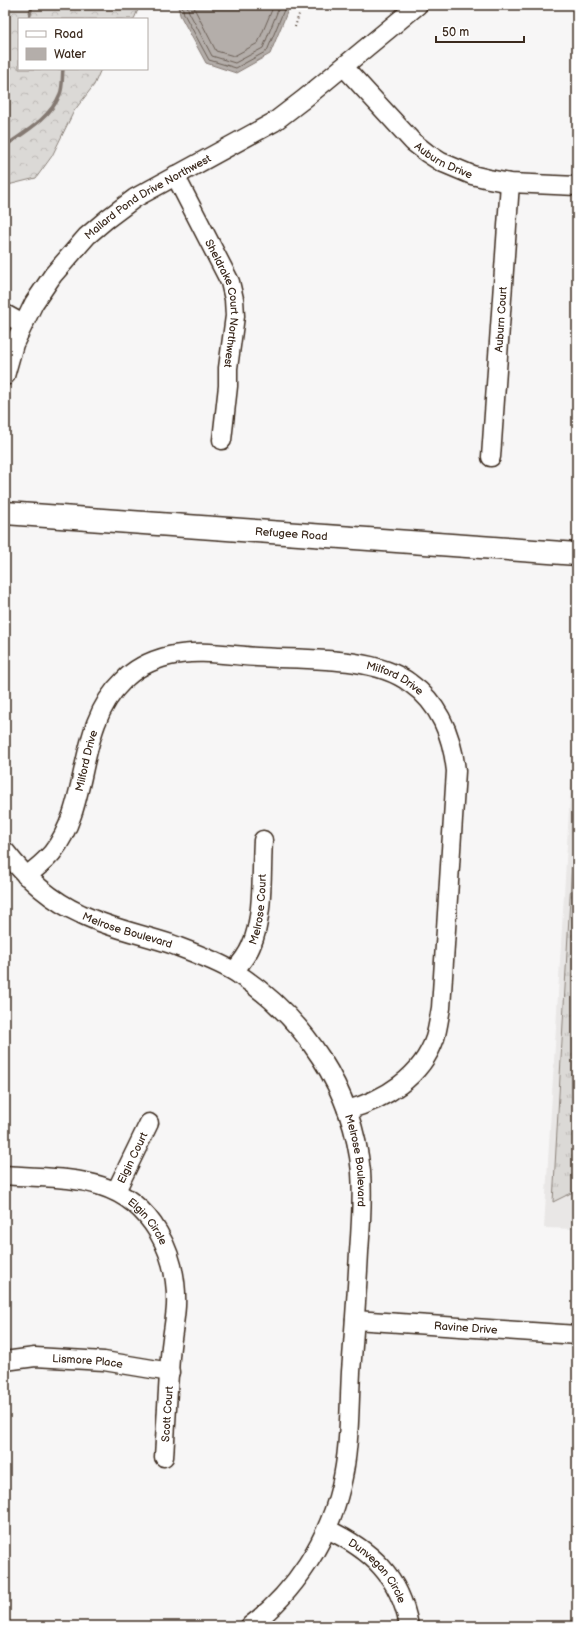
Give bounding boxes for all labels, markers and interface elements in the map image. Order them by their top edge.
legend [18,18,148,70]
scale bar [436,18,524,44]
text: 50 m [442,25,469,40]
text: Road [54,27,83,42]
text: Water [54,47,86,62]
street label: Auburn Drive [412,140,475,182]
street label: Mallard Pond Drive Northwest [82,152,214,242]
street label: Sheldrake Court Northwest [202,237,241,369]
street label: Auburn Court [492,285,510,353]
street label: Refugee Road [254,525,328,543]
street label: Milford Drive [365,659,426,698]
street label: Milford Drive [73,728,100,793]
street label: Melrose Court [246,873,269,947]
street label: Melrose Boulevard [80,910,174,951]
street label: Melrose Boulevard [342,1113,368,1207]
street label: Elgin Court [115,1130,151,1186]
street label: Elgin Circle [125,1195,170,1247]
street label: Ravine Drive [434,1319,498,1337]
street label: Lismore Place [52,1352,124,1371]
street label: Scott Court [159,1385,176,1442]
street label: Dunvegan Circle [346,1536,408,1605]

